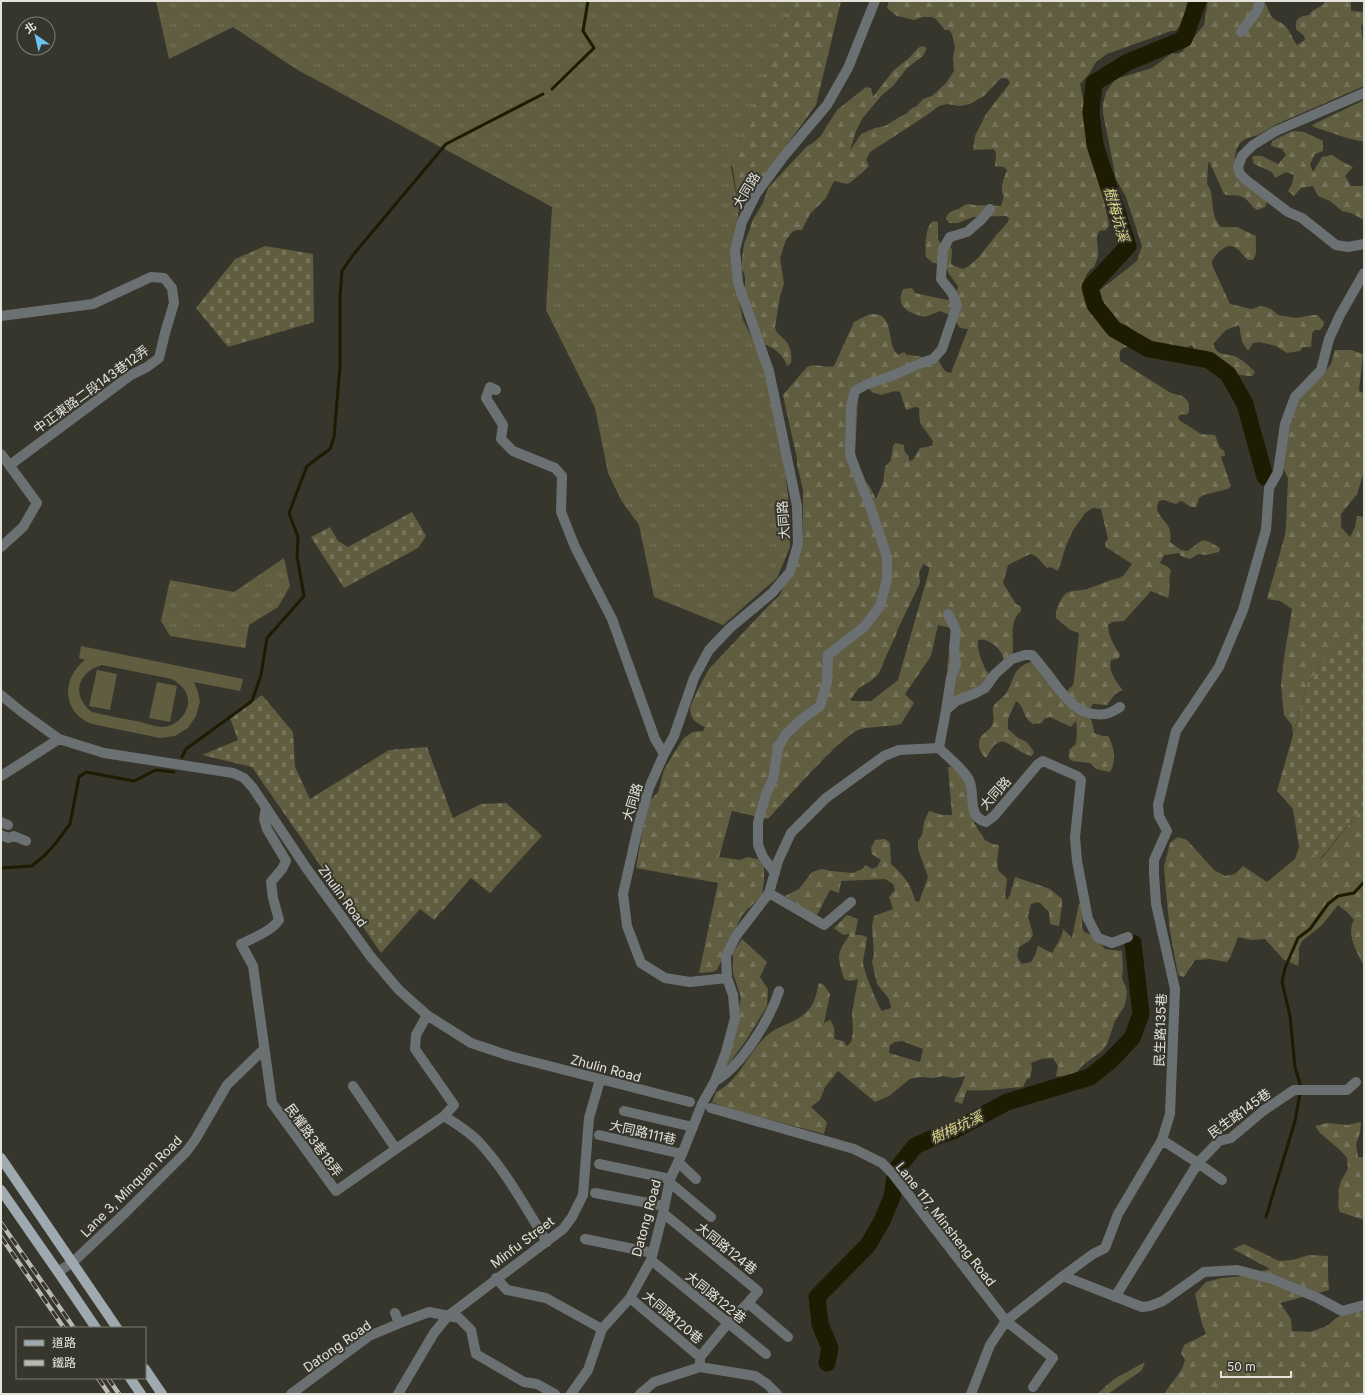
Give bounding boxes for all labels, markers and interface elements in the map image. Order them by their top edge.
north arrow [16,16,56,56]
text: 北 [22,19,39,37]
street label: 大同路 [729,169,763,211]
water label: 樹梅坑溪 [1101,185,1133,245]
street label: 中正東路二段143巷12弄 [30,342,152,436]
street label: 大同路 [774,500,792,540]
street label: 大同路 [976,773,1014,813]
street label: 大同路 [619,781,645,823]
street label: Zhulin Road [315,862,371,930]
street label: 民生路135巷 [1151,993,1169,1067]
street label: Zhulin Road [569,1051,643,1085]
street label: 民生路145巷 [1205,1085,1273,1141]
street label: 民權路3巷18弄 [282,1100,346,1180]
water label: 樹梅坑溪 [927,1107,987,1147]
street label: 大同路111巷 [608,1117,678,1147]
street label: Lane 3, Minquan Road [77,1132,185,1240]
street label: Lane 117, Minsheng Road [893,1159,999,1289]
street label: Datong Road [628,1178,664,1258]
street label: Minfu Street [487,1213,557,1271]
street label: 大同路124巷 [693,1219,761,1277]
street label: 大同路122巷 [683,1268,749,1326]
street label: 大同路120巷 [640,1287,706,1347]
street label: Datong Road [300,1317,374,1375]
legend [16,1327,146,1379]
text: 道路 [52,1335,76,1350]
scale bar [1221,1353,1291,1379]
text: 鐵路 [52,1355,76,1370]
text: 50 m [1227,1359,1256,1374]

